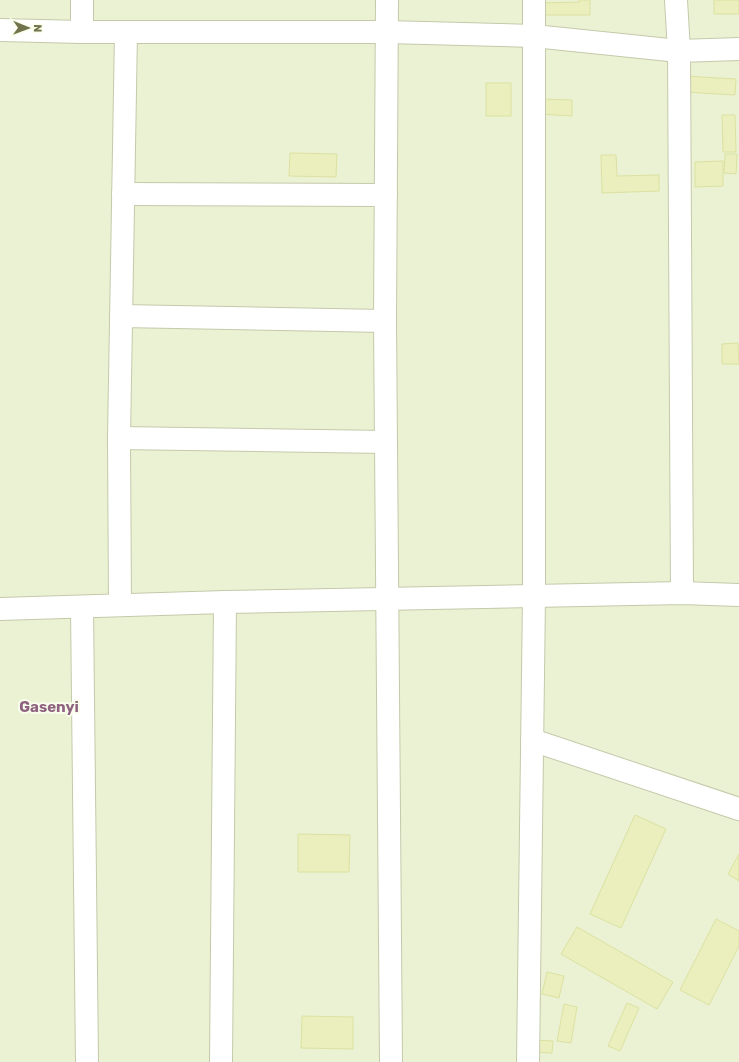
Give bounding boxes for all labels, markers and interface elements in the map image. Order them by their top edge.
north arrow [8,8,48,48]
text: N [31,24,44,32]
district label: Gasenyi [19,698,79,716]

